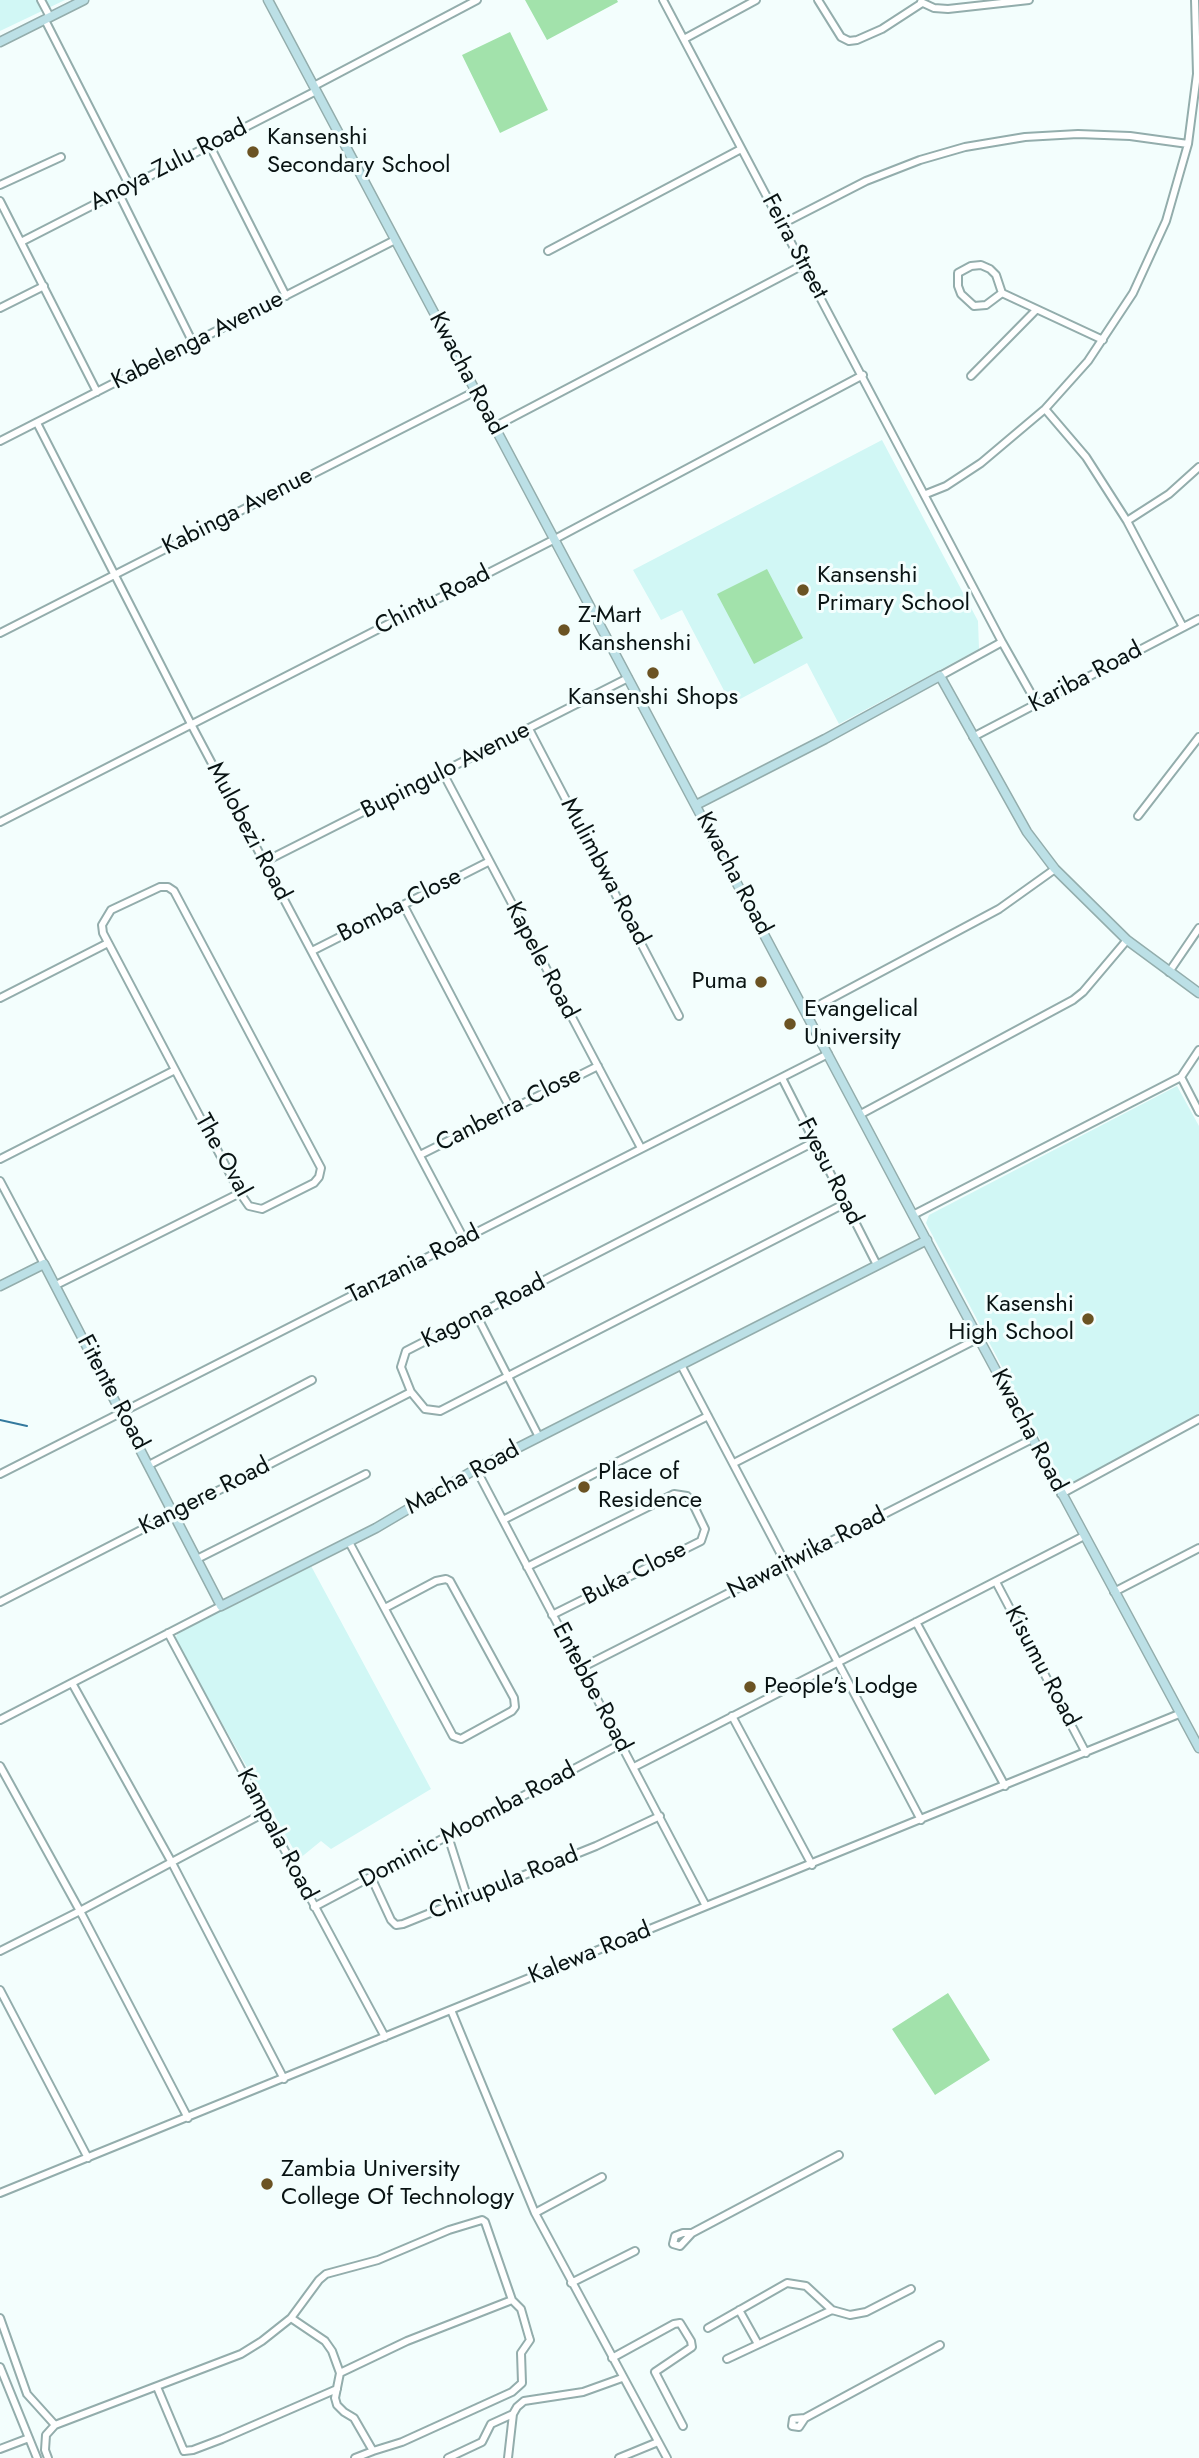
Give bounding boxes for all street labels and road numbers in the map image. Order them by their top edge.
street label: Anoya Zulu Road [86,114,252,218]
street label: Feira Street [754,190,834,304]
street label: Kabelenga Avenue [107,285,289,397]
street label: Kwacha Road [422,308,510,440]
street label: Kabinga Avenue [158,462,318,562]
street label: Chintu Road [371,560,495,642]
street label: Kariba Road [1025,636,1147,720]
street label: Bupingulo Avenue [357,716,535,826]
street label: Mulobezi Road [199,758,297,906]
street label: Mulimbwa Road [553,793,655,951]
street label: Kwacha Road [689,808,777,940]
street label: Bomba Close [333,863,467,949]
street label: Kapele Road [498,898,584,1024]
street label: Canberra Close [432,1061,586,1159]
street label: The Oval [188,1110,256,1202]
street label: Fyesu Road [790,1114,868,1230]
street label: Tanzania Road [343,1219,485,1311]
street label: Kagona Road [417,1269,551,1355]
street label: Fitente Road [70,1331,154,1455]
street label: Kwacha Road [984,1365,1072,1497]
street label: Macha Road [401,1436,525,1522]
street label: Kangere Road [135,1452,275,1542]
street label: Nawaitwika Road [723,1502,891,1606]
street label: Buka Close [578,1536,692,1612]
street label: Kisumu Road [997,1602,1085,1732]
street label: Entebbe Road [545,1618,637,1758]
street label: Dominic Moomba Road [355,1757,581,1895]
street label: Kampala Road [229,1764,323,1906]
street label: Chirupula Road [425,1841,583,1927]
street label: Kalewa Road [525,1916,655,1992]

